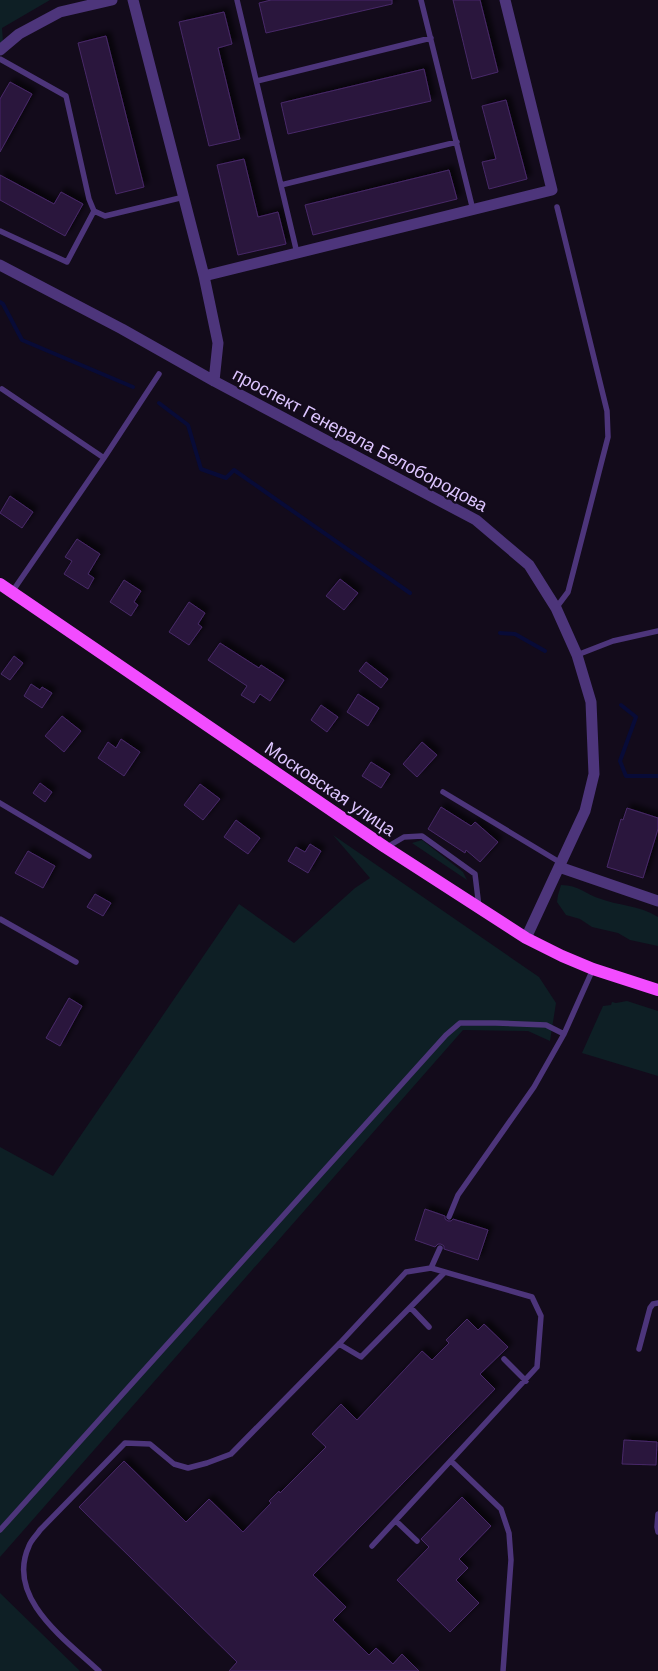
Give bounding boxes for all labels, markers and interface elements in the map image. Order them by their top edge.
street label: проспект Генерала Белобородова [228,362,492,518]
street label: Московская улица [260,736,401,842]

